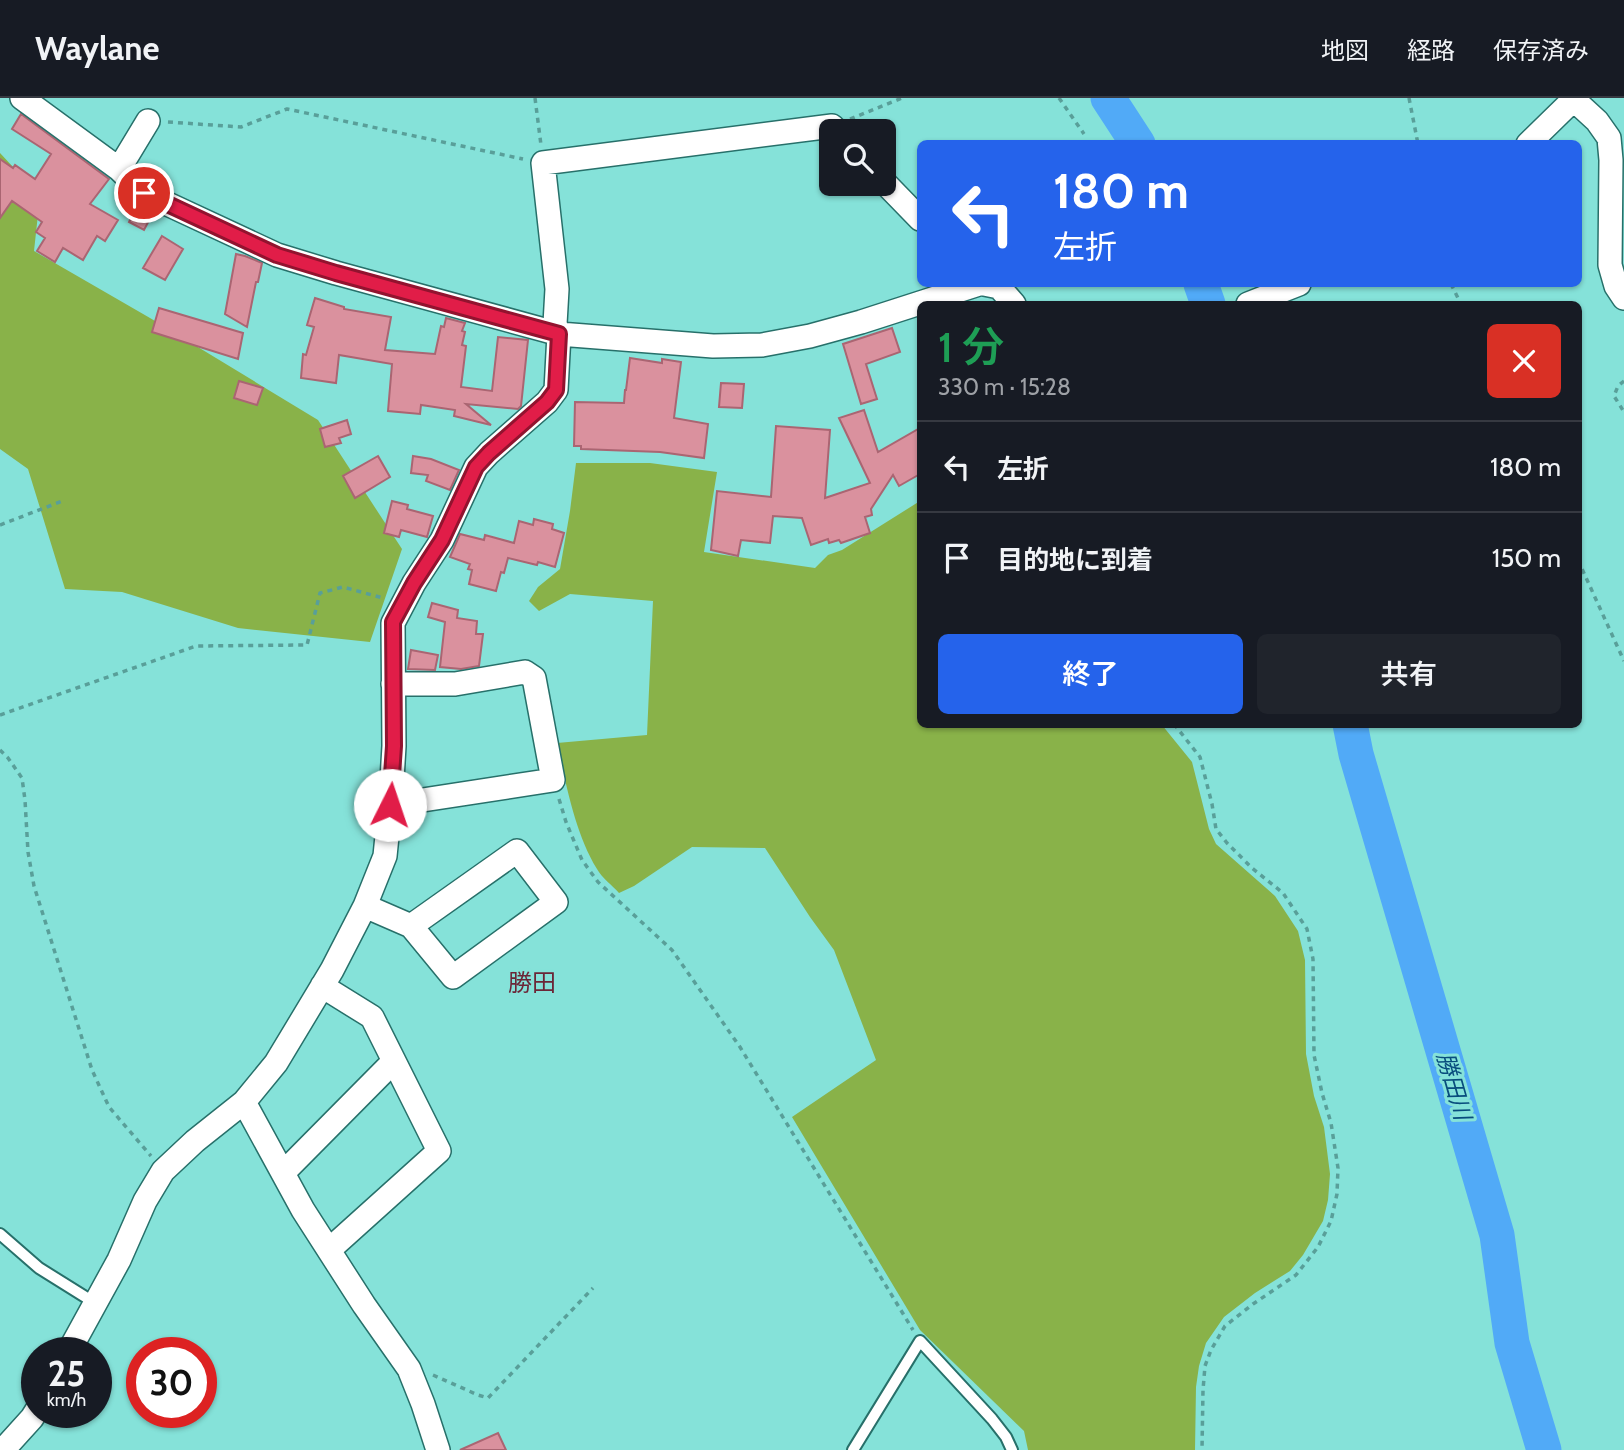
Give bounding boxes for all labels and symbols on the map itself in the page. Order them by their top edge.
pin [114,163,174,223]
position arrow [353,768,427,842]
district label: 勝田 [508,968,556,997]
water label: 勝田川 [1431,1049,1478,1126]
speed limit sign: 30 [126,1337,217,1428]

